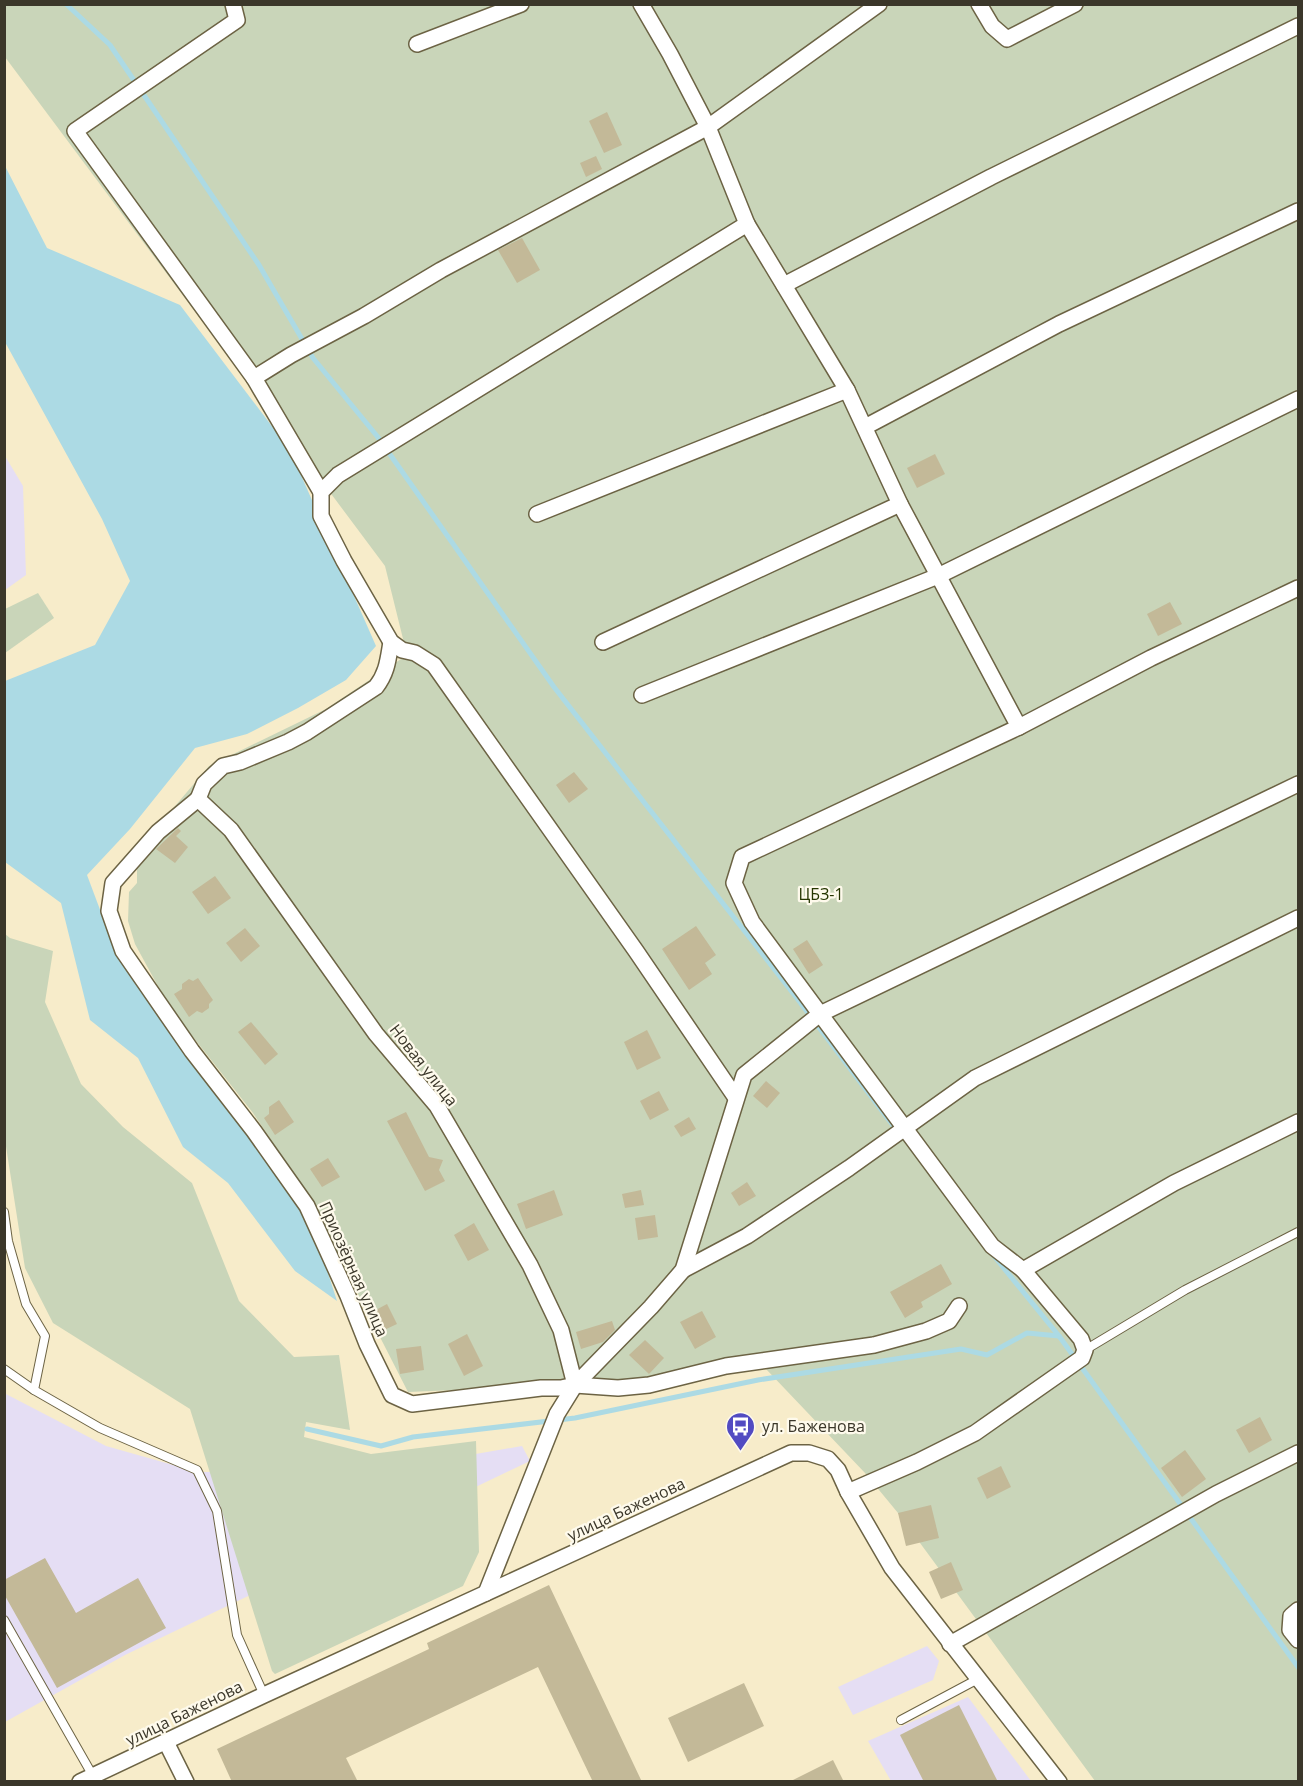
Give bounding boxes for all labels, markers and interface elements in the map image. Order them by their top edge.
park label: ЦБЗ-1 [798,883,844,905]
street label: Новая улица [385,1019,463,1111]
street label: Приозёрная улица [314,1198,394,1340]
bus stop icon: ул. Баженова [725,1410,757,1452]
place label: ул. Баженова [762,1415,865,1437]
street label: улица Баженова [564,1472,688,1546]
street label: улица Баженова [122,1675,246,1751]

